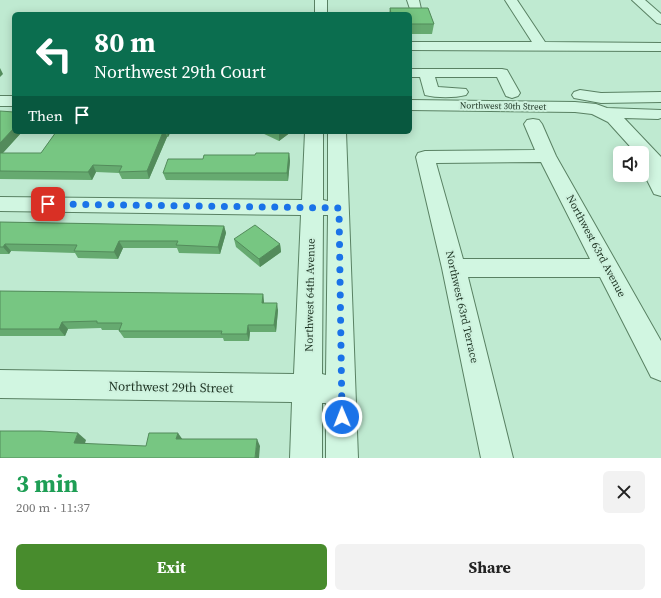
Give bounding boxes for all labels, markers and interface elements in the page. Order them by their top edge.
text: 80 m [94,23,156,61]
icon: left [28,28,80,80]
text: Northwest 29th Court [94,59,266,84]
street label: Northwest 30th Street [460,99,546,113]
icon: arrive [71,104,93,126]
text: Then [28,105,63,126]
map controls [613,146,649,182]
button: sound [613,146,649,182]
pin [31,187,65,221]
street label: Northwest 63rd Avenue [563,192,630,300]
icon: arrive [37,193,59,215]
street label: Northwest 64th Avenue [302,238,318,352]
street label: Northwest 63rd Terrace [442,249,482,365]
street label: Northwest 29th Street [108,377,234,397]
position arrow [321,396,363,438]
text: 3 min [16,467,78,500]
button: close [603,471,645,513]
text: 200 m · 11:37 [16,499,90,516]
button: Exit [16,544,327,590]
button: Share [335,544,645,590]

